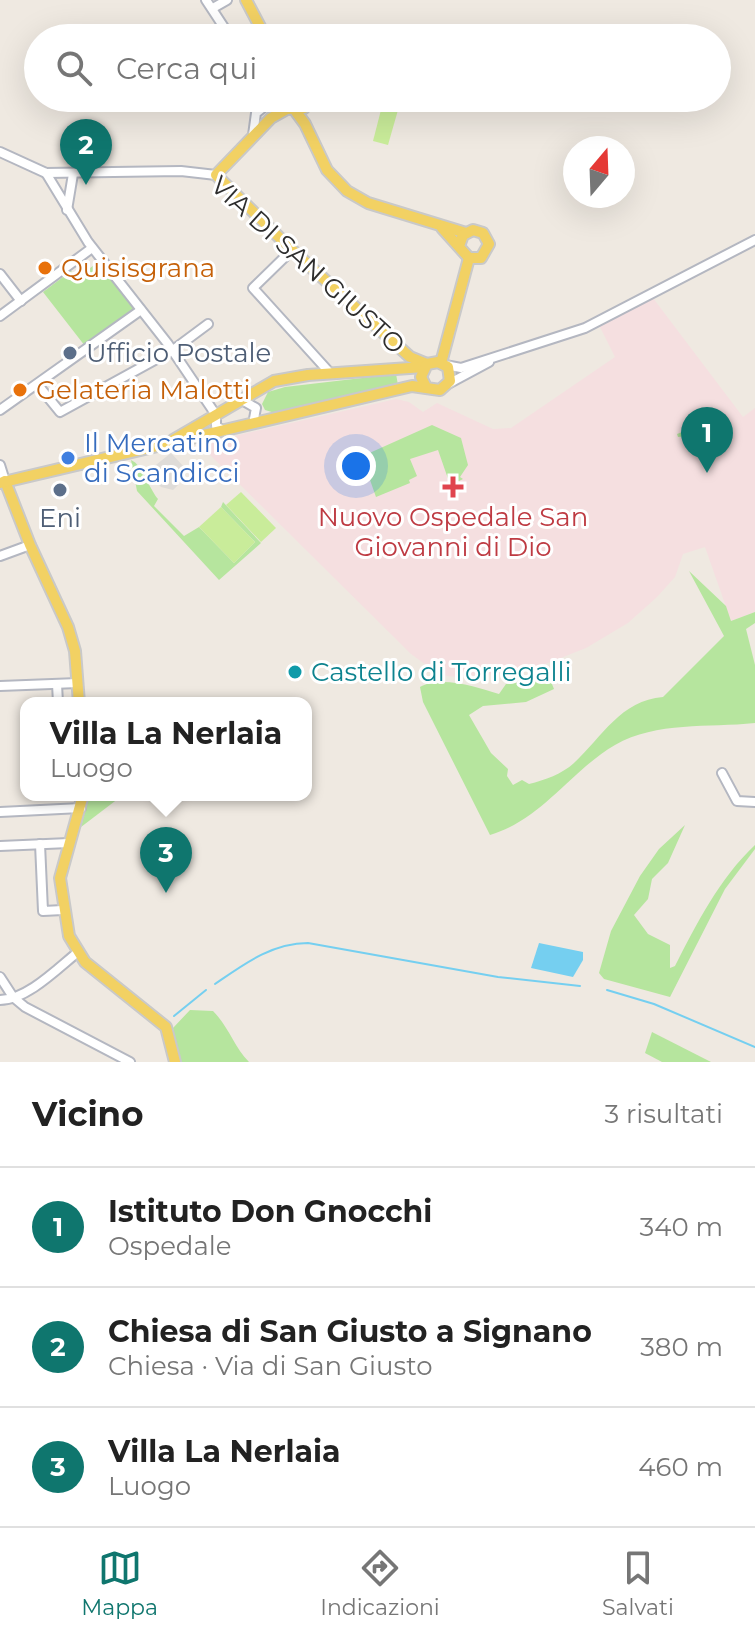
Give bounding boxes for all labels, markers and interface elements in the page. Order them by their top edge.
search box [24,24,731,112]
icon: search [52,46,96,90]
text: Cerca qui [116,50,257,87]
pin: 2 [60,119,112,185]
north arrow [563,136,635,208]
street label: VIA DI SAN GIUSTO [204,169,412,361]
place label: Quisisgrana [61,252,215,284]
marker: Quisisgrana [36,259,54,277]
place label: Ufficio Postale [86,337,271,369]
marker: Ufficio Postale [61,344,79,362]
place label: Gelateria Malotti [36,374,251,406]
marker: Gelateria Malotti [11,381,29,399]
pin: 1 [681,407,733,473]
place label: Il Mercatino di Scandicci [84,427,239,489]
your location [336,446,376,486]
marker: Il Mercatino di Scandicci [59,449,77,467]
marker: Nuovo Ospedale San Giovanni di Dio [442,476,464,498]
marker: Eni [51,481,69,499]
place label: Nuovo Ospedale San Giovanni di Dio [318,501,588,563]
place label: Eni [39,502,81,534]
place label: Castello di Torregalli [311,656,572,688]
marker: Castello di Torregalli [286,663,304,681]
popup [20,697,312,801]
text: Villa La Nerlaia [50,715,282,752]
text: Luogo [50,752,133,784]
pin: 3 [140,827,192,893]
text: Vicino [32,1093,144,1135]
text: 3 risultati [604,1098,723,1130]
text: Istituto Don Gnocchi [108,1193,432,1230]
text: 1 [53,1211,63,1243]
text: 340 m [640,1211,723,1243]
text: Ospedale [108,1230,232,1262]
text: Chiesa di San Giusto a Signano [108,1313,592,1350]
text: 2 [50,1331,66,1363]
text: 380 m [640,1331,723,1363]
text: Chiesa · Via di San Giusto [108,1350,433,1382]
text: Villa La Nerlaia [108,1433,341,1470]
text: 3 [50,1451,66,1483]
text: 460 m [638,1451,723,1483]
text: Luogo [108,1470,191,1502]
tab: Mappa [81,1546,158,1621]
tab: Indicazioni [320,1546,440,1621]
tab: Salvati [602,1546,674,1621]

